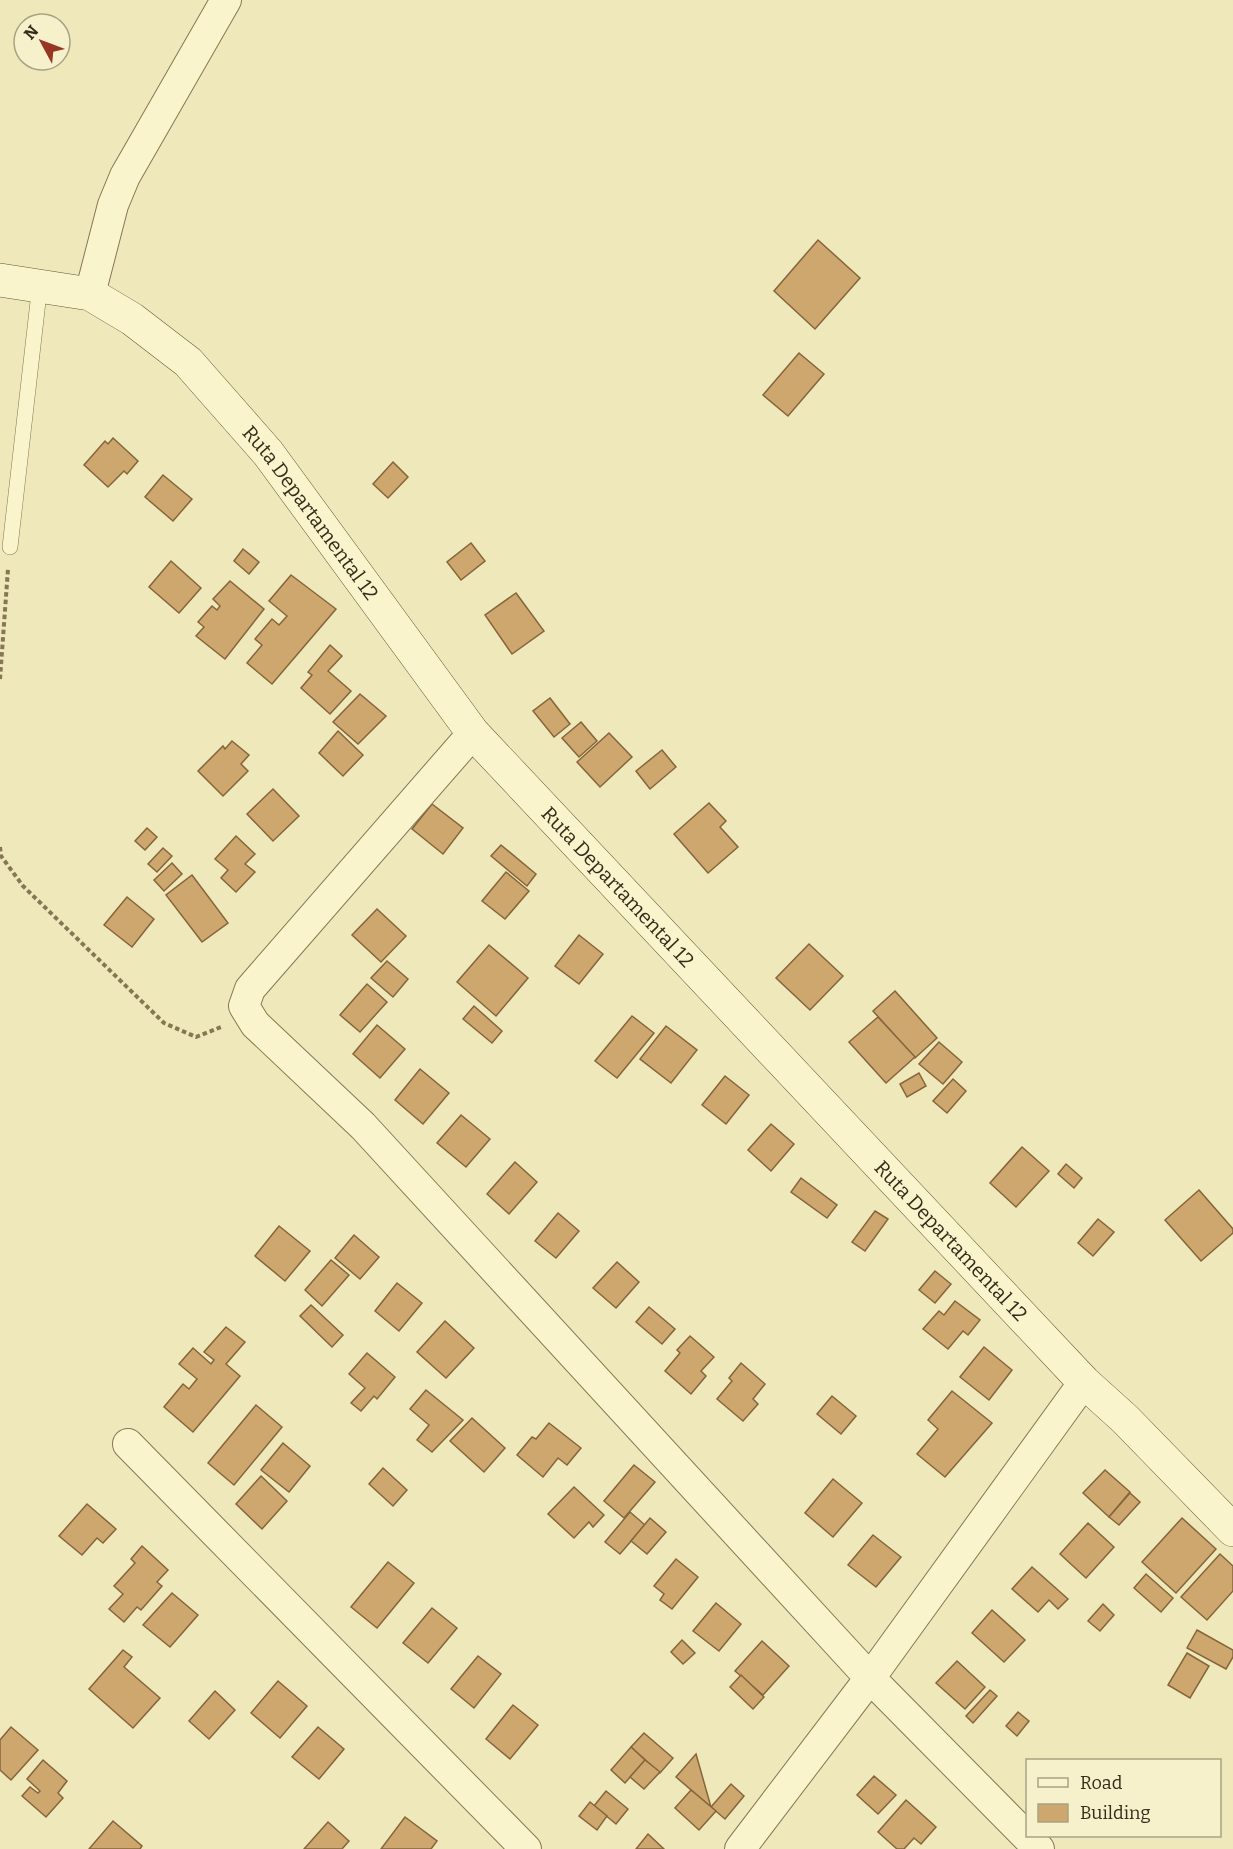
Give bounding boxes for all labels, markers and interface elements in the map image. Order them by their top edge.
north arrow [12,12,72,72]
text: N [20,22,42,43]
street label: Ruta Departamental 12 [237,421,383,605]
street label: Ruta Departamental 12 [537,802,699,972]
street label: Ruta Departamental 12 [870,1155,1032,1326]
legend [1026,1759,1221,1837]
text: Road [1080,1772,1123,1794]
text: Building [1080,1802,1151,1824]

